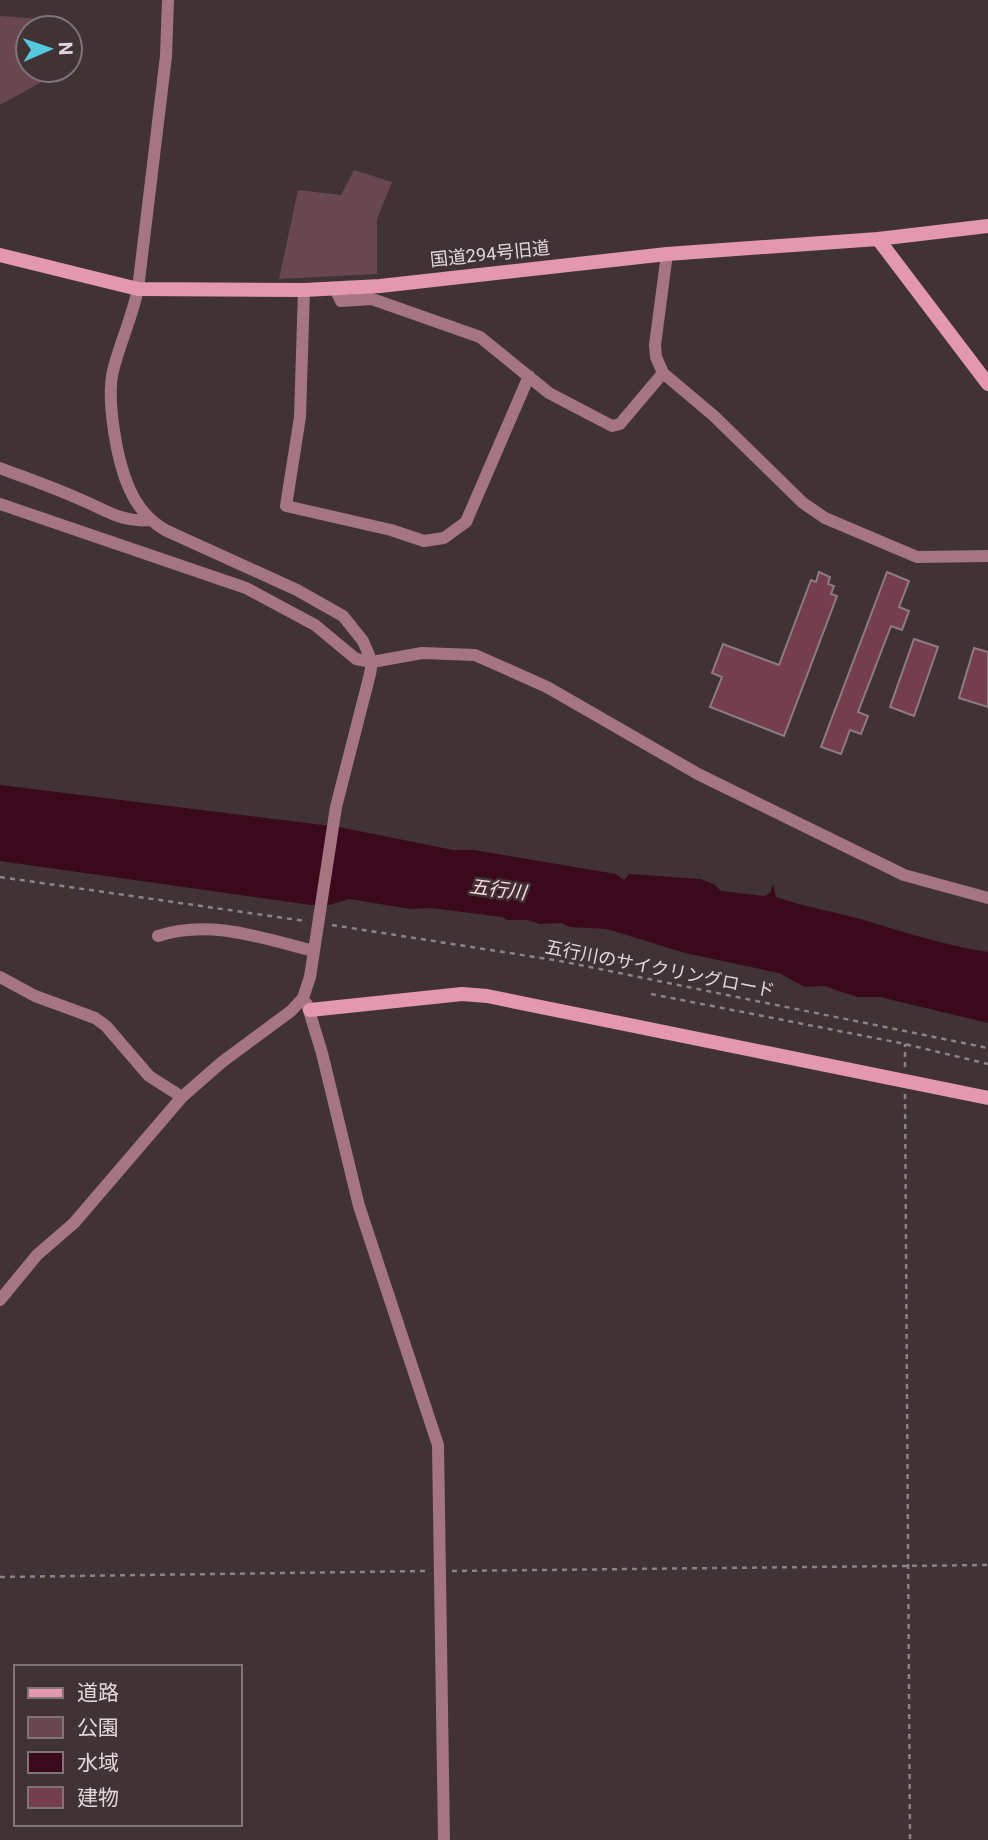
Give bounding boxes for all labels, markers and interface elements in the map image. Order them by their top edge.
north arrow [14,14,84,84]
text: N [54,41,77,56]
street label: 国道294号旧道 [429,237,551,270]
water label: 五行川 [468,875,530,905]
street label: 五行川のサイクリングロード [543,936,777,1001]
legend [14,1665,242,1826]
text: 道路 [77,1681,119,1705]
text: 公園 [77,1716,119,1740]
text: 水域 [77,1751,119,1775]
text: 建物 [77,1786,119,1810]

